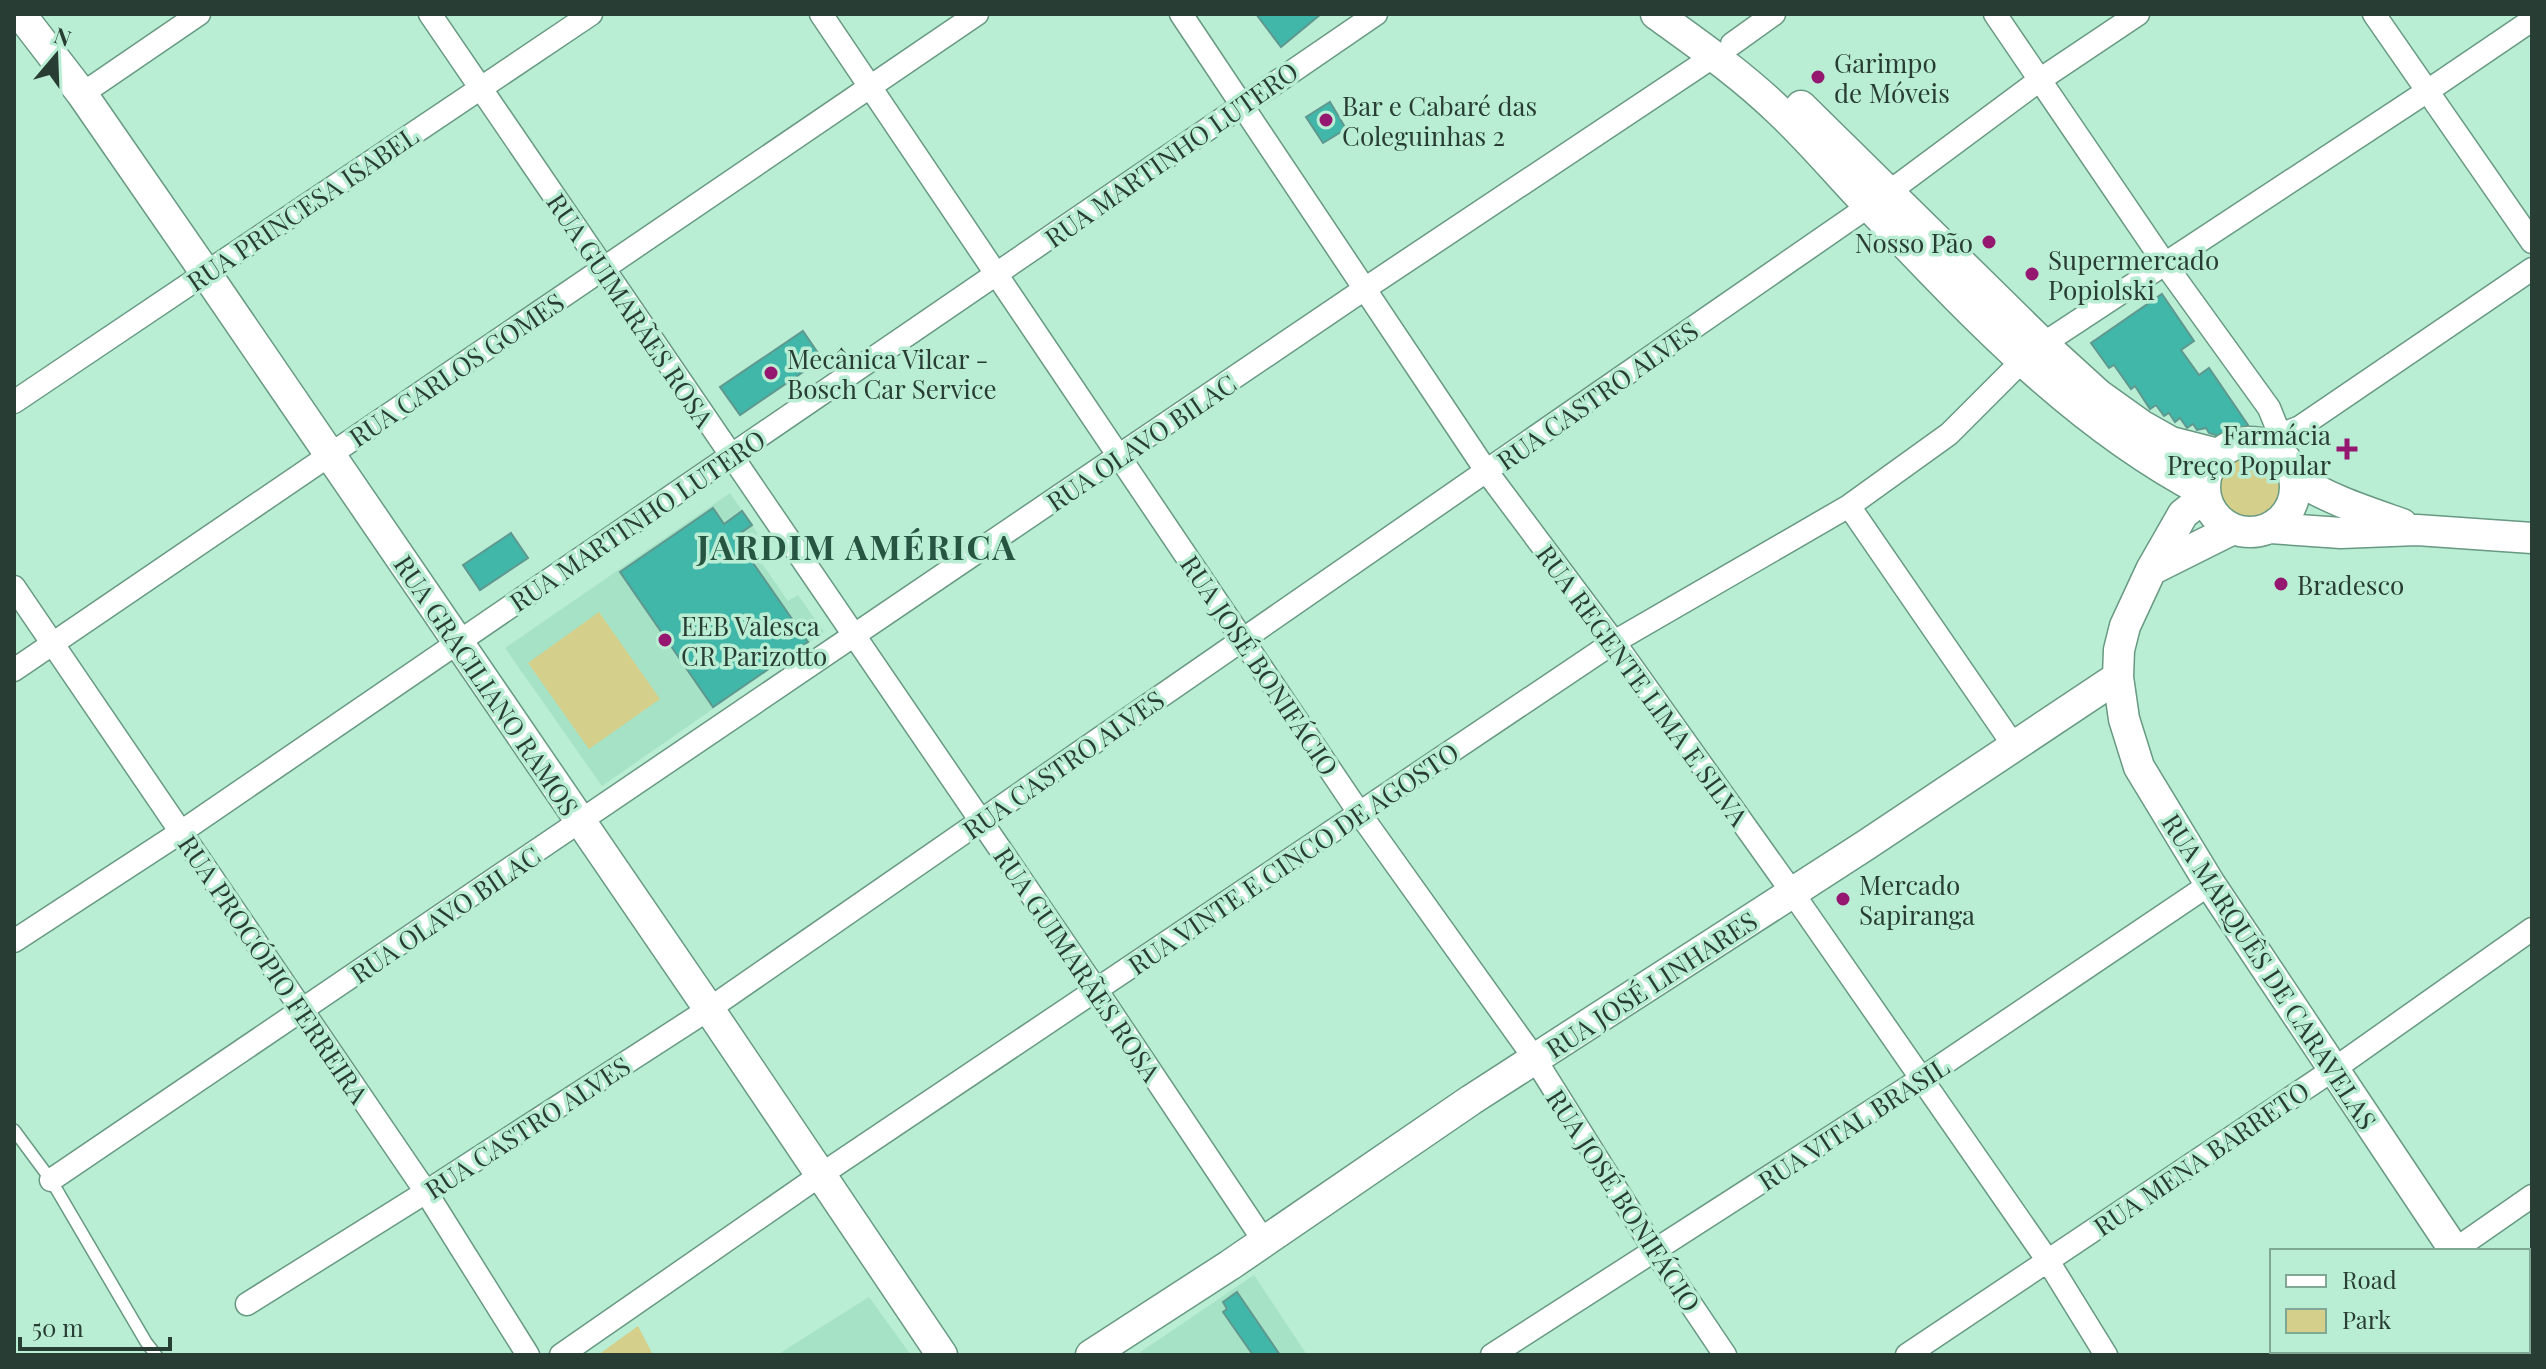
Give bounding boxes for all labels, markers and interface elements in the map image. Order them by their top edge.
north arrow [16,16,96,96]
text: N [50,19,75,53]
place label: Garimpo de Móveis [1834,45,1950,110]
street label: RUA MARTINHO LUTERO [1038,53,1304,255]
marker: Garimpo de Móveis [1809,68,1827,86]
place label: Bar e Cabaré das Coleguinhas 2 [1342,88,1537,153]
marker: Bar e Cabaré das Coleguinhas 2 [1317,111,1335,129]
street label: RUA PRINCESA ISABEL [180,118,424,298]
street label: RUA GUIMARÃES ROSA [540,186,723,434]
place label: Nosso Pão [1855,225,1973,260]
marker: Nosso Pão [1980,233,1998,251]
place label: Supermercado Popiolski [2048,242,2219,307]
marker: Supermercado Popiolski [2023,265,2041,283]
street label: RUA CARLOS GOMES [342,284,570,454]
street label: RUA CASTRO ALVES [1489,312,1705,478]
place label: Mecânica Vilcar - Bosch Car Service [787,341,997,406]
marker: Mecânica Vilcar - Bosch Car Service [762,364,780,382]
street label: RUA OLAVO BILAC [1039,365,1243,519]
place label: Farmácia Preço Popular [2167,417,2331,482]
street label: RUA MARTINHO LUTERO [502,421,772,619]
marker: Farmácia Preço Popular [2338,440,2356,458]
district label: JARDIM AMÉRICA [696,523,1017,569]
street label: RUA REGENTE LIMA E SILVA [1529,538,1757,833]
street label: RUA GRACILIANO RAMOS [387,548,587,822]
street label: RUA JOSÉ BONIFÁCIO [1173,548,1347,782]
place label: Bradesco [2297,567,2404,602]
marker: Bradesco [2272,575,2290,593]
place label: EEB Valesca CR Parizotto [681,608,827,673]
marker: EEB Valesca CR Parizotto [656,631,674,649]
street label: RUA CASTRO ALVES [955,681,1171,847]
street label: RUA VINTE E CINCO DE AGOSTO [1121,734,1465,982]
street label: RUA MARQUÊS DE CARAVELAS [2155,807,2385,1135]
street label: RUA PROCÓPIO FERREIRA [171,828,377,1111]
street label: RUA OLAVO BILAC [343,837,547,991]
street label: RUA GUIMARÃES ROSA [987,840,1170,1088]
place label: Mercado Sapiranga [1859,867,1975,932]
marker: Mercado Sapiranga [1834,890,1852,908]
street label: RUA JOSÉ LINHARES [1539,903,1763,1065]
street label: RUA CASTRO ALVES [418,1048,636,1206]
street label: RUA VITAL BRASIL [1751,1048,1955,1198]
street label: RUA MENA BARRETO [2086,1073,2316,1243]
street label: RUA JOSÉ BONIFÁCIO [1539,1082,1709,1318]
legend [2270,1249,2530,1353]
text: Road [2342,1263,2397,1295]
scale bar [20,1301,170,1351]
text: Park [2342,1303,2392,1335]
text: 50 m [32,1311,84,1343]

